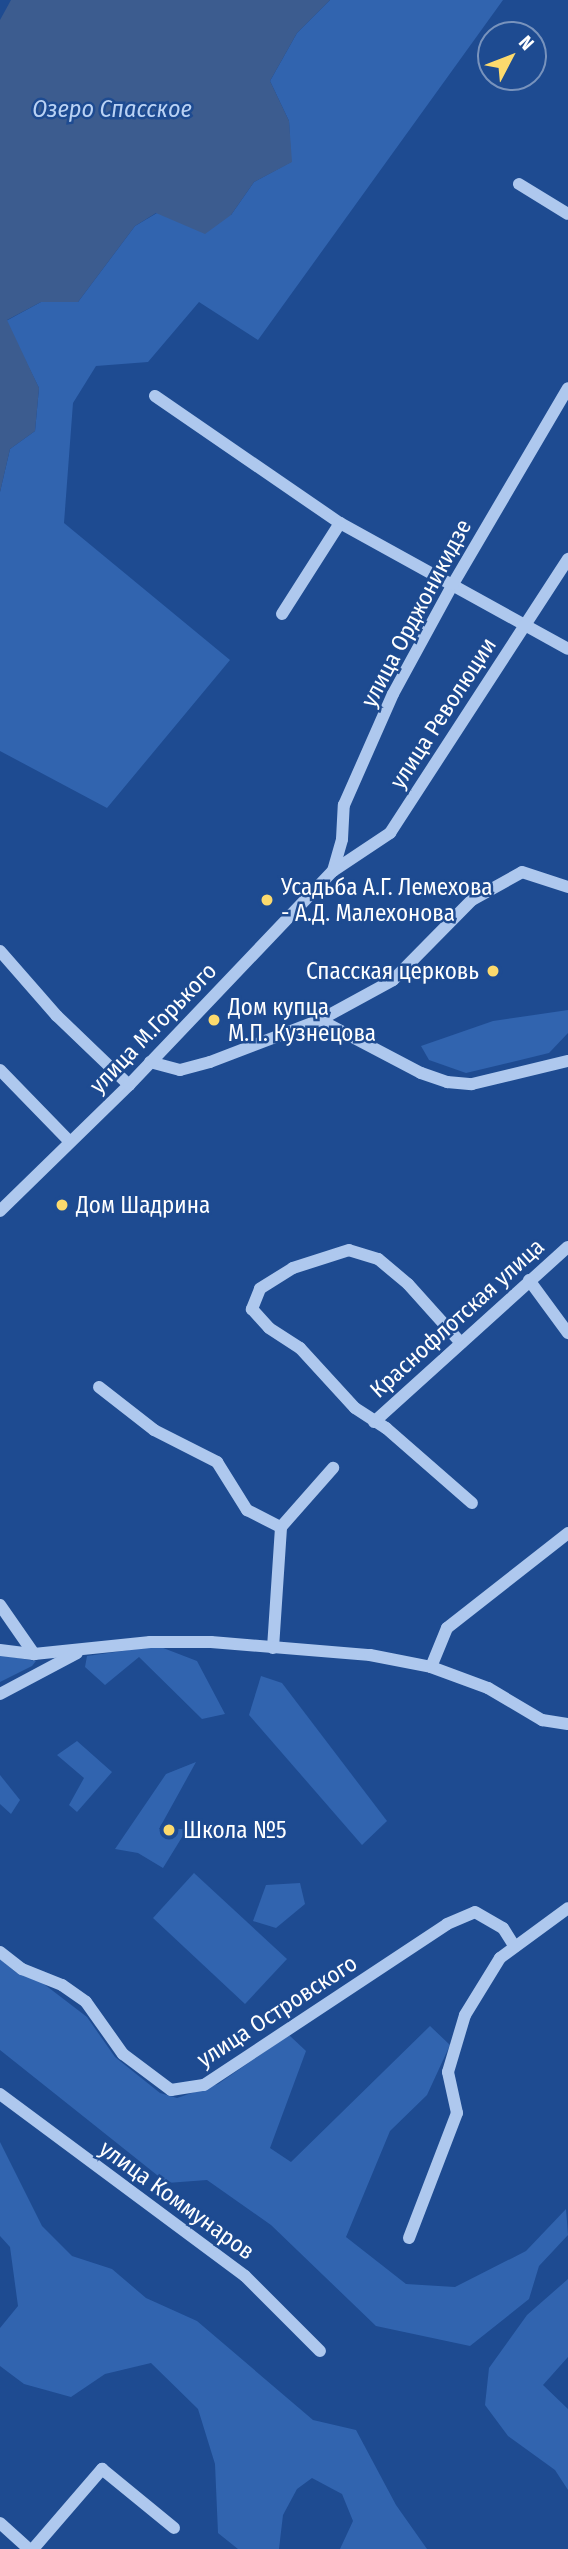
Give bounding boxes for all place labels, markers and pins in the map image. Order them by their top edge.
place label: Усадьба А.Г. Лемехова - А.Д. Малехонова [281,873,493,927]
marker: Усадьба А.Г. Лемехова - А.Д. Малехонова [259,892,275,908]
place label: Спасская церковь [306,957,479,985]
marker: Спасская церковь [485,963,501,979]
place label: Дом купца М.П. Кузнецова [228,993,376,1047]
marker: Дом купца М.П. Кузнецова [206,1012,222,1028]
place label: Дом Шадрина [76,1191,210,1219]
marker: Дом Шадрина [54,1197,70,1213]
place label: Школа №5 [183,1816,287,1844]
marker: Школа №5 [161,1822,177,1838]

